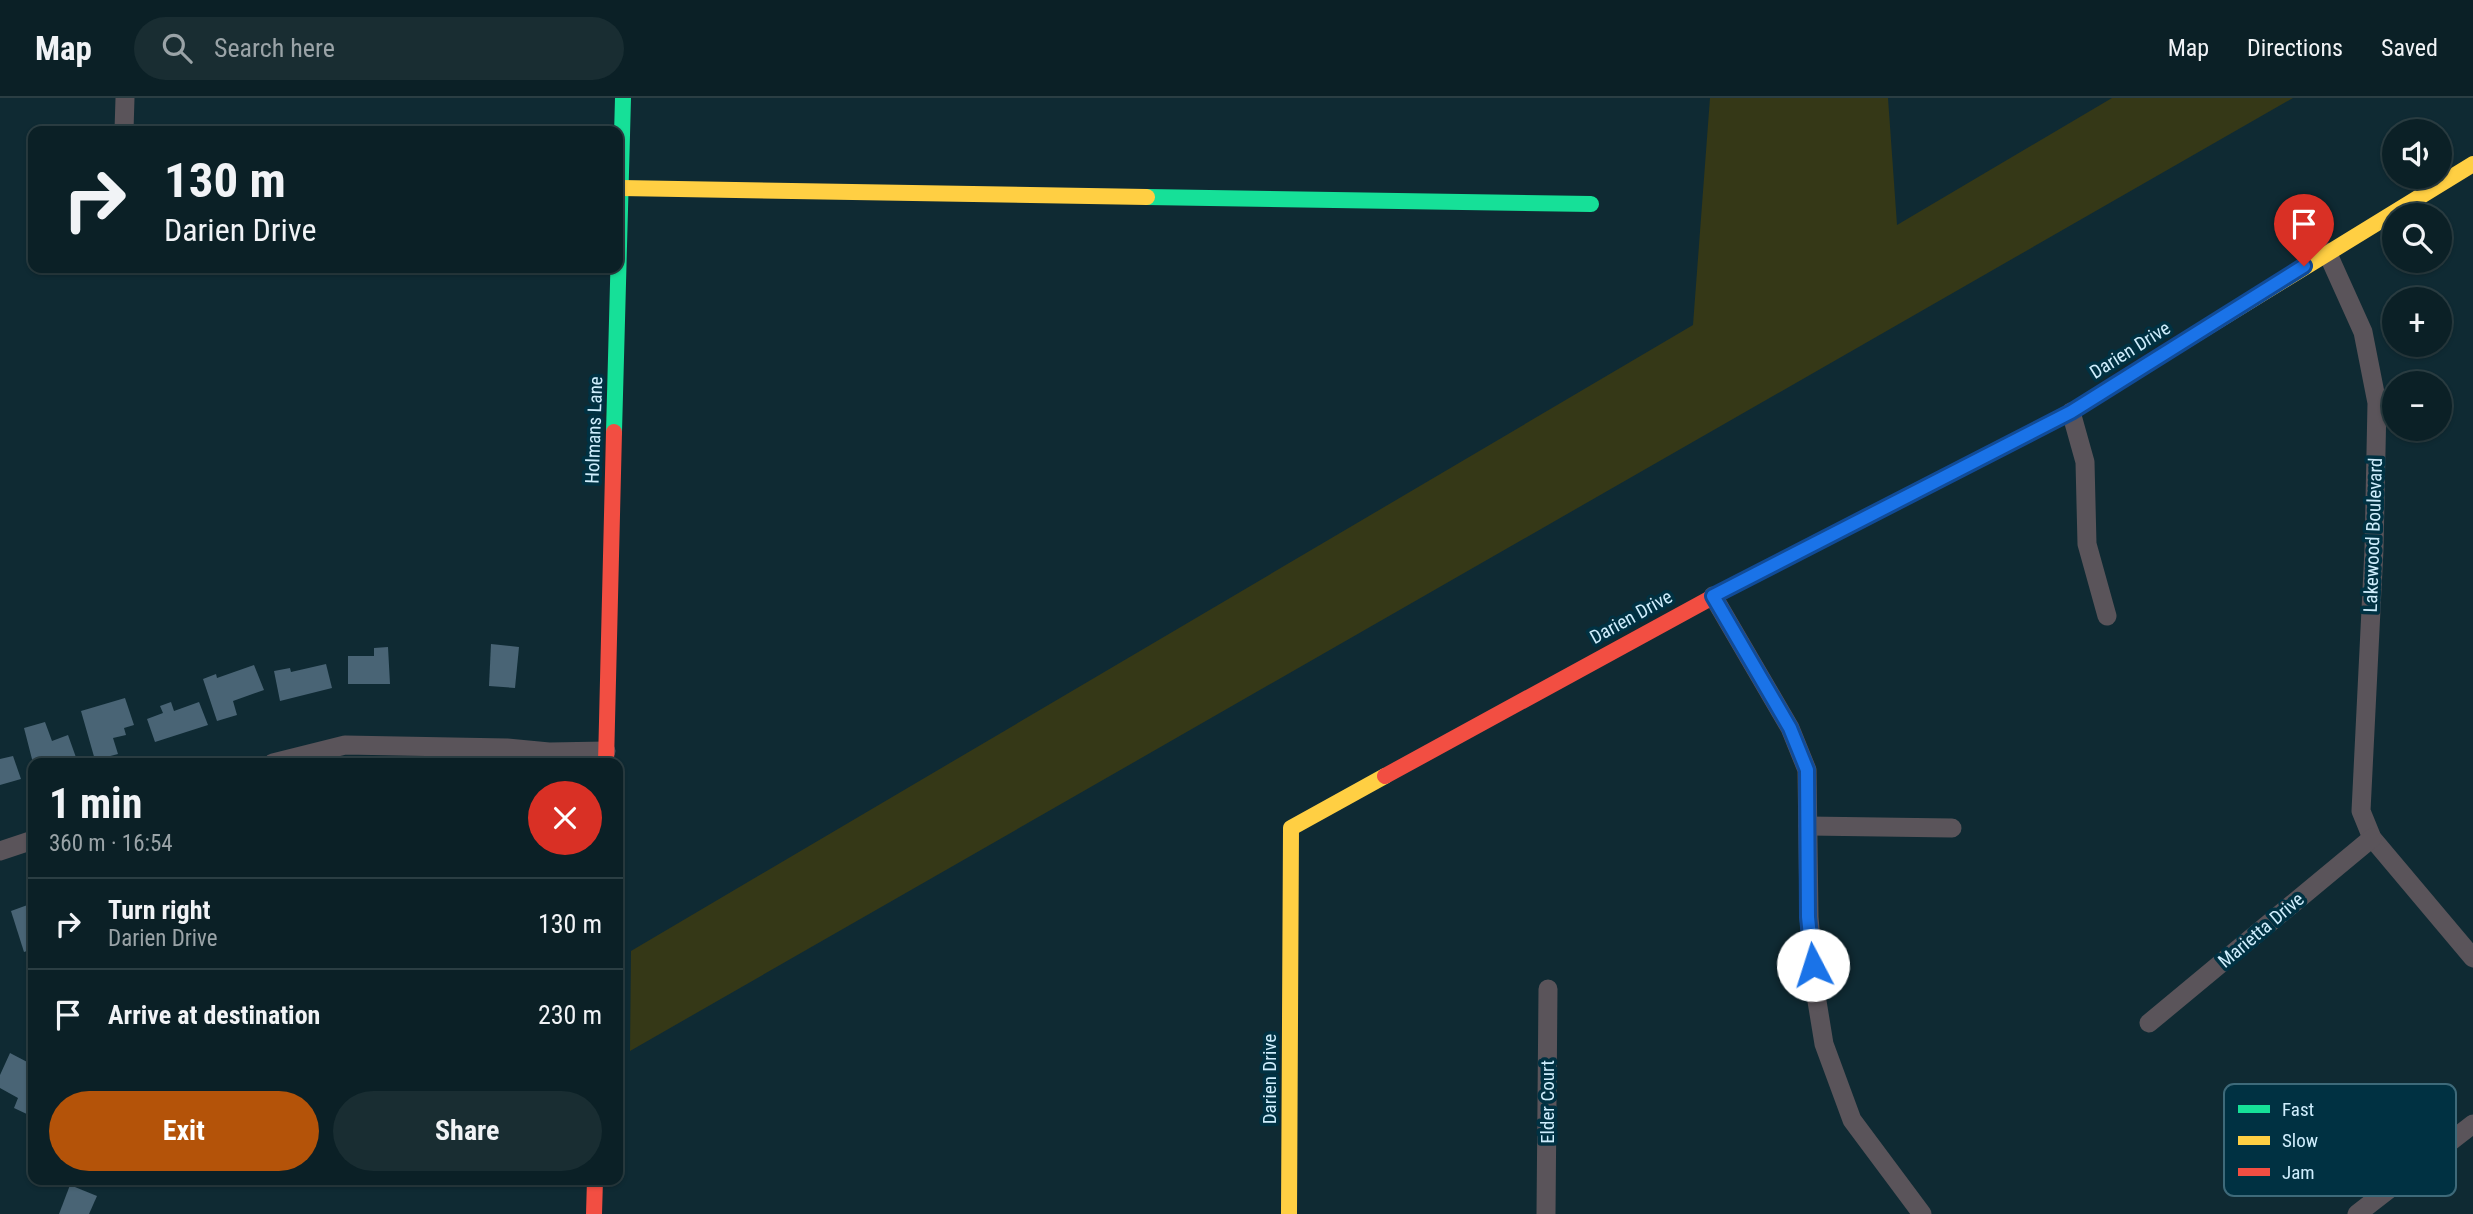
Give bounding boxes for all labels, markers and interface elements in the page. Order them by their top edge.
search box [134,17,624,80]
text: Map [35,29,92,68]
icon: search [158,29,196,67]
text: Search here [214,33,335,63]
text: Map [2168,34,2209,62]
text: Directions [2247,34,2343,62]
text: Saved [2381,34,2438,62]
map controls [2382,119,2452,441]
button: sound [2382,119,2452,189]
text: 130 m [164,152,286,209]
icon: right [49,154,140,245]
pin [2274,194,2334,266]
button: search [2382,203,2452,273]
icon: arrive [2285,205,2323,243]
text: Darien Drive [164,211,316,249]
button: + [2382,287,2452,357]
street label: Darien Drive [2086,316,2175,384]
button: − [2382,371,2452,441]
street label: Holmans Lane [581,376,607,484]
street label: Lakewood Boulevard [2359,457,2387,613]
street label: Darien Drive [1586,585,1676,649]
text: 1 min [49,779,142,828]
button: close [528,781,602,855]
text: 360 m · 16:54 [49,830,173,857]
street label: Marietta Drive [2213,887,2309,973]
text: Turn right [108,895,210,925]
icon: right [49,905,87,943]
text: 130 m [538,909,602,939]
text: Darien Drive [108,925,218,952]
position arrow [1776,928,1850,1002]
icon: arrive [49,996,87,1034]
text: Arrive at destination [108,1000,320,1030]
text: 230 m [538,1000,602,1030]
street label: Darien Drive [1258,1034,1281,1124]
street label: Elder Court [1536,1060,1559,1144]
legend [2224,1084,2456,1196]
button: Exit [49,1091,319,1171]
button: Share [333,1091,602,1171]
text: Fast [2282,1098,2314,1121]
text: Slow [2282,1129,2318,1152]
text: Jam [2282,1161,2315,1184]

